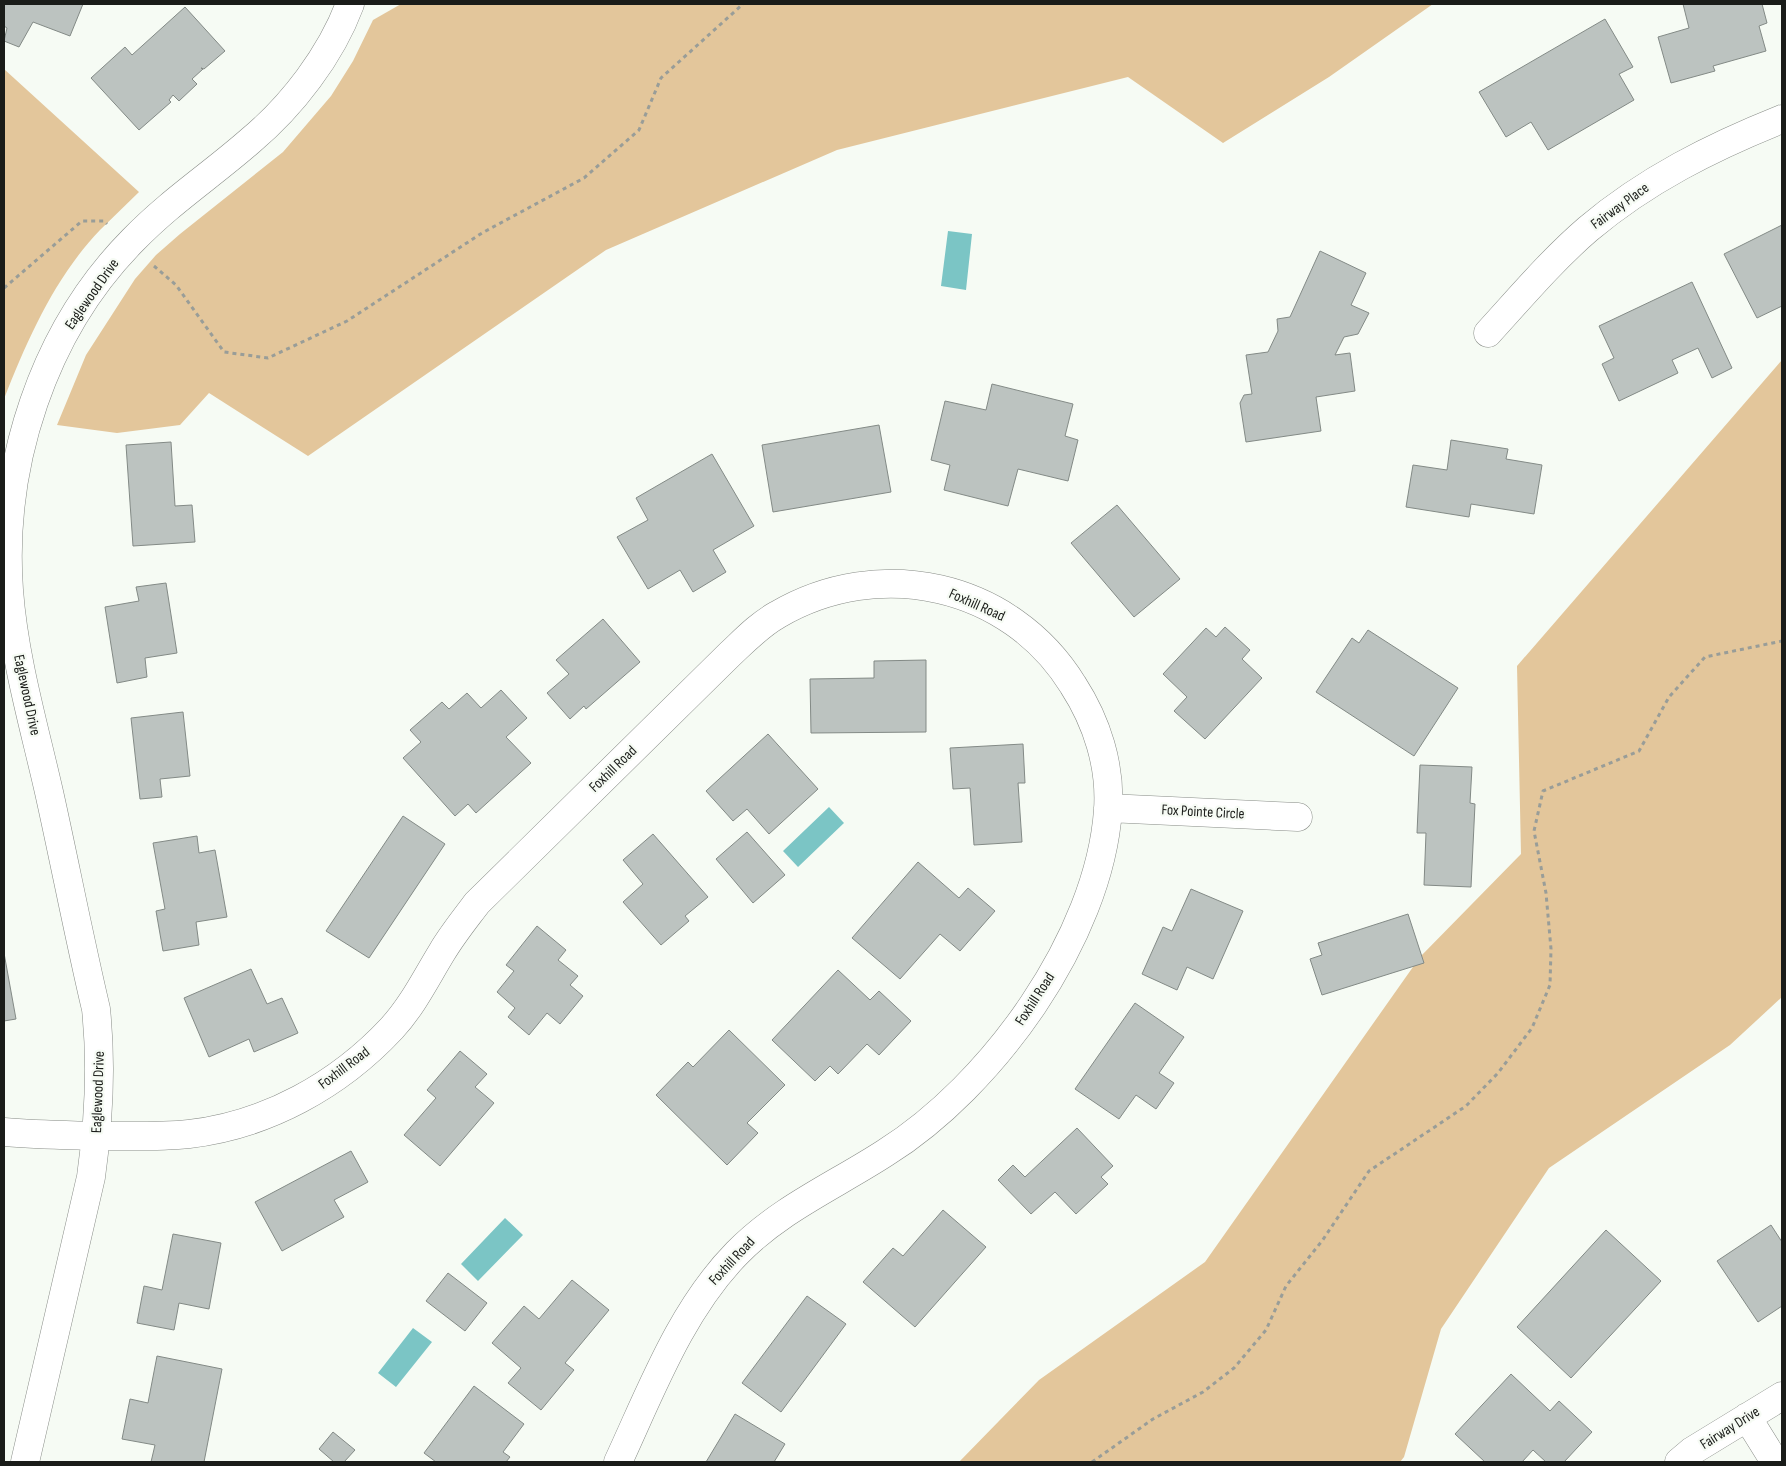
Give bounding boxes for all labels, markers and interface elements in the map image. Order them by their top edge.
street label: Fairway Place [1587,178,1653,234]
street label: Eaglewood Drive [61,255,123,333]
street label: Foxhill Road [946,584,1008,626]
street label: Eaglewood Drive [9,653,45,737]
street label: Foxhill Road [585,742,641,796]
street label: Fox Pointe Circle [1161,800,1245,824]
street label: Foxhill Road [1011,969,1059,1029]
street label: Foxhill Road [315,1043,373,1093]
street label: Eaglewood Drive [87,1051,109,1133]
street label: Foxhill Road [705,1233,759,1289]
street label: Fairway Drive [1697,1402,1763,1454]

